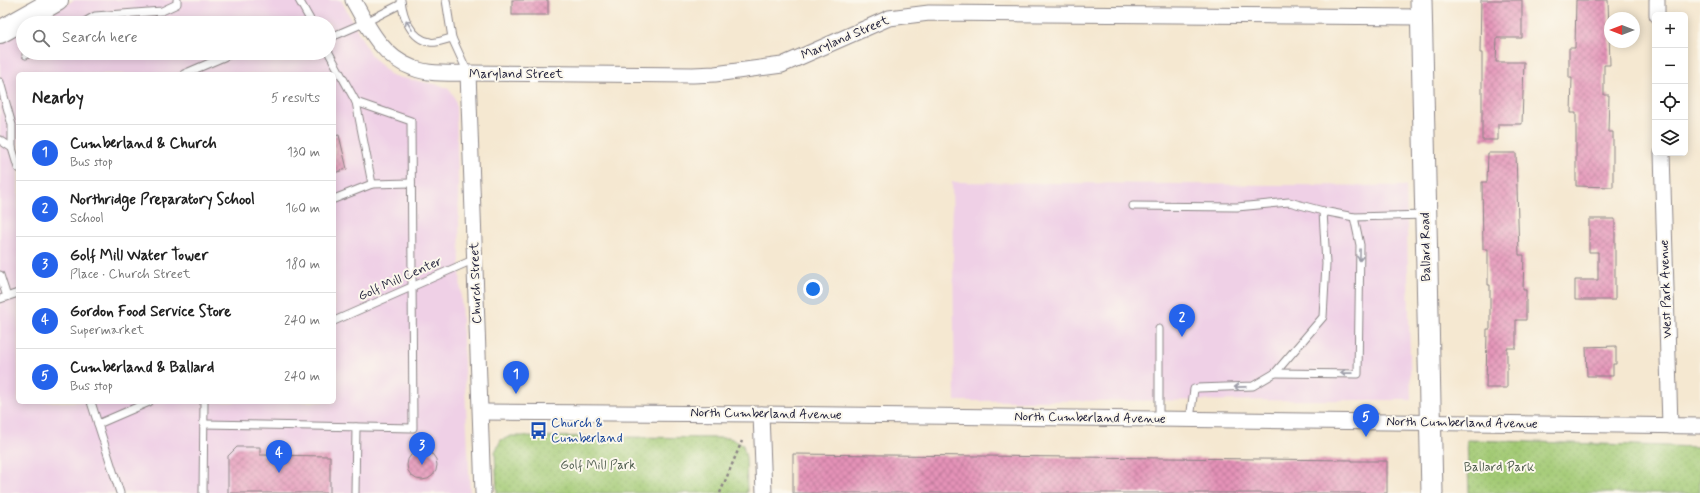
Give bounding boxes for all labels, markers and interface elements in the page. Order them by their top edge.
street label: Maryland Street [799,12,892,64]
north arrow [1604,12,1640,48]
map controls [1652,12,1688,156]
button: + [1652,12,1688,48]
search box [16,16,336,60]
one-way arrow [405,19,413,31]
icon: search [30,27,52,49]
text: Search here [62,28,138,48]
button: − [1652,48,1688,84]
street label: Maryland Street [469,66,563,83]
button: locate [1652,84,1688,120]
text: Nearby [32,87,84,109]
text: 5 results [271,90,320,107]
button: layers [1652,120,1688,156]
text: Cumberland & Church [70,134,217,154]
text: 1 [42,144,48,161]
text: 130 m [287,144,320,161]
text: Bus stop [70,154,113,171]
text: Northridge Preparatory School [70,190,255,210]
text: 2 [42,200,48,217]
text: 160 m [285,200,320,217]
text: School [70,210,104,227]
street label: Ballard Road [1417,212,1435,282]
street label: West Park Avenue [1656,239,1676,339]
street label: Church Street [466,241,486,324]
text: Golf Mill Water Tower [70,246,208,266]
one-way arrow [1356,248,1364,261]
street label: Golf Mill Center [356,253,445,305]
text: 3 [42,256,48,273]
text: 180 m [285,256,320,273]
text: Place · Church Street [70,266,190,283]
your location [803,279,823,299]
text: Gordon Food Service Store [70,302,231,322]
pin: 2 [1169,304,1195,337]
text: 4 [41,312,49,329]
text: 240 m [284,312,320,329]
text: Supermarket [70,322,144,339]
text: Cumberland & Ballard [70,358,214,378]
pin: 1 [503,361,529,394]
text: 5 [41,368,49,385]
text: 240 m [284,368,320,385]
one-way arrow [1340,370,1353,377]
text: Bus stop [70,378,113,395]
one-way arrow [1234,383,1247,391]
street label: North Cumberland Avenue [690,404,842,424]
pin: 5 [1353,404,1379,437]
street label: North Cumberland Avenue [1014,408,1166,428]
street label: North Cumberland Avenue [1386,413,1538,433]
place label: Church & Cumberland [551,415,623,447]
bus stop icon: Church & Cumberland [528,420,548,440]
pin: 3 [409,432,435,465]
pin: 4 [266,440,292,473]
park label: Golf Mill Park [560,457,636,474]
park label: Ballard Park [1464,459,1535,476]

